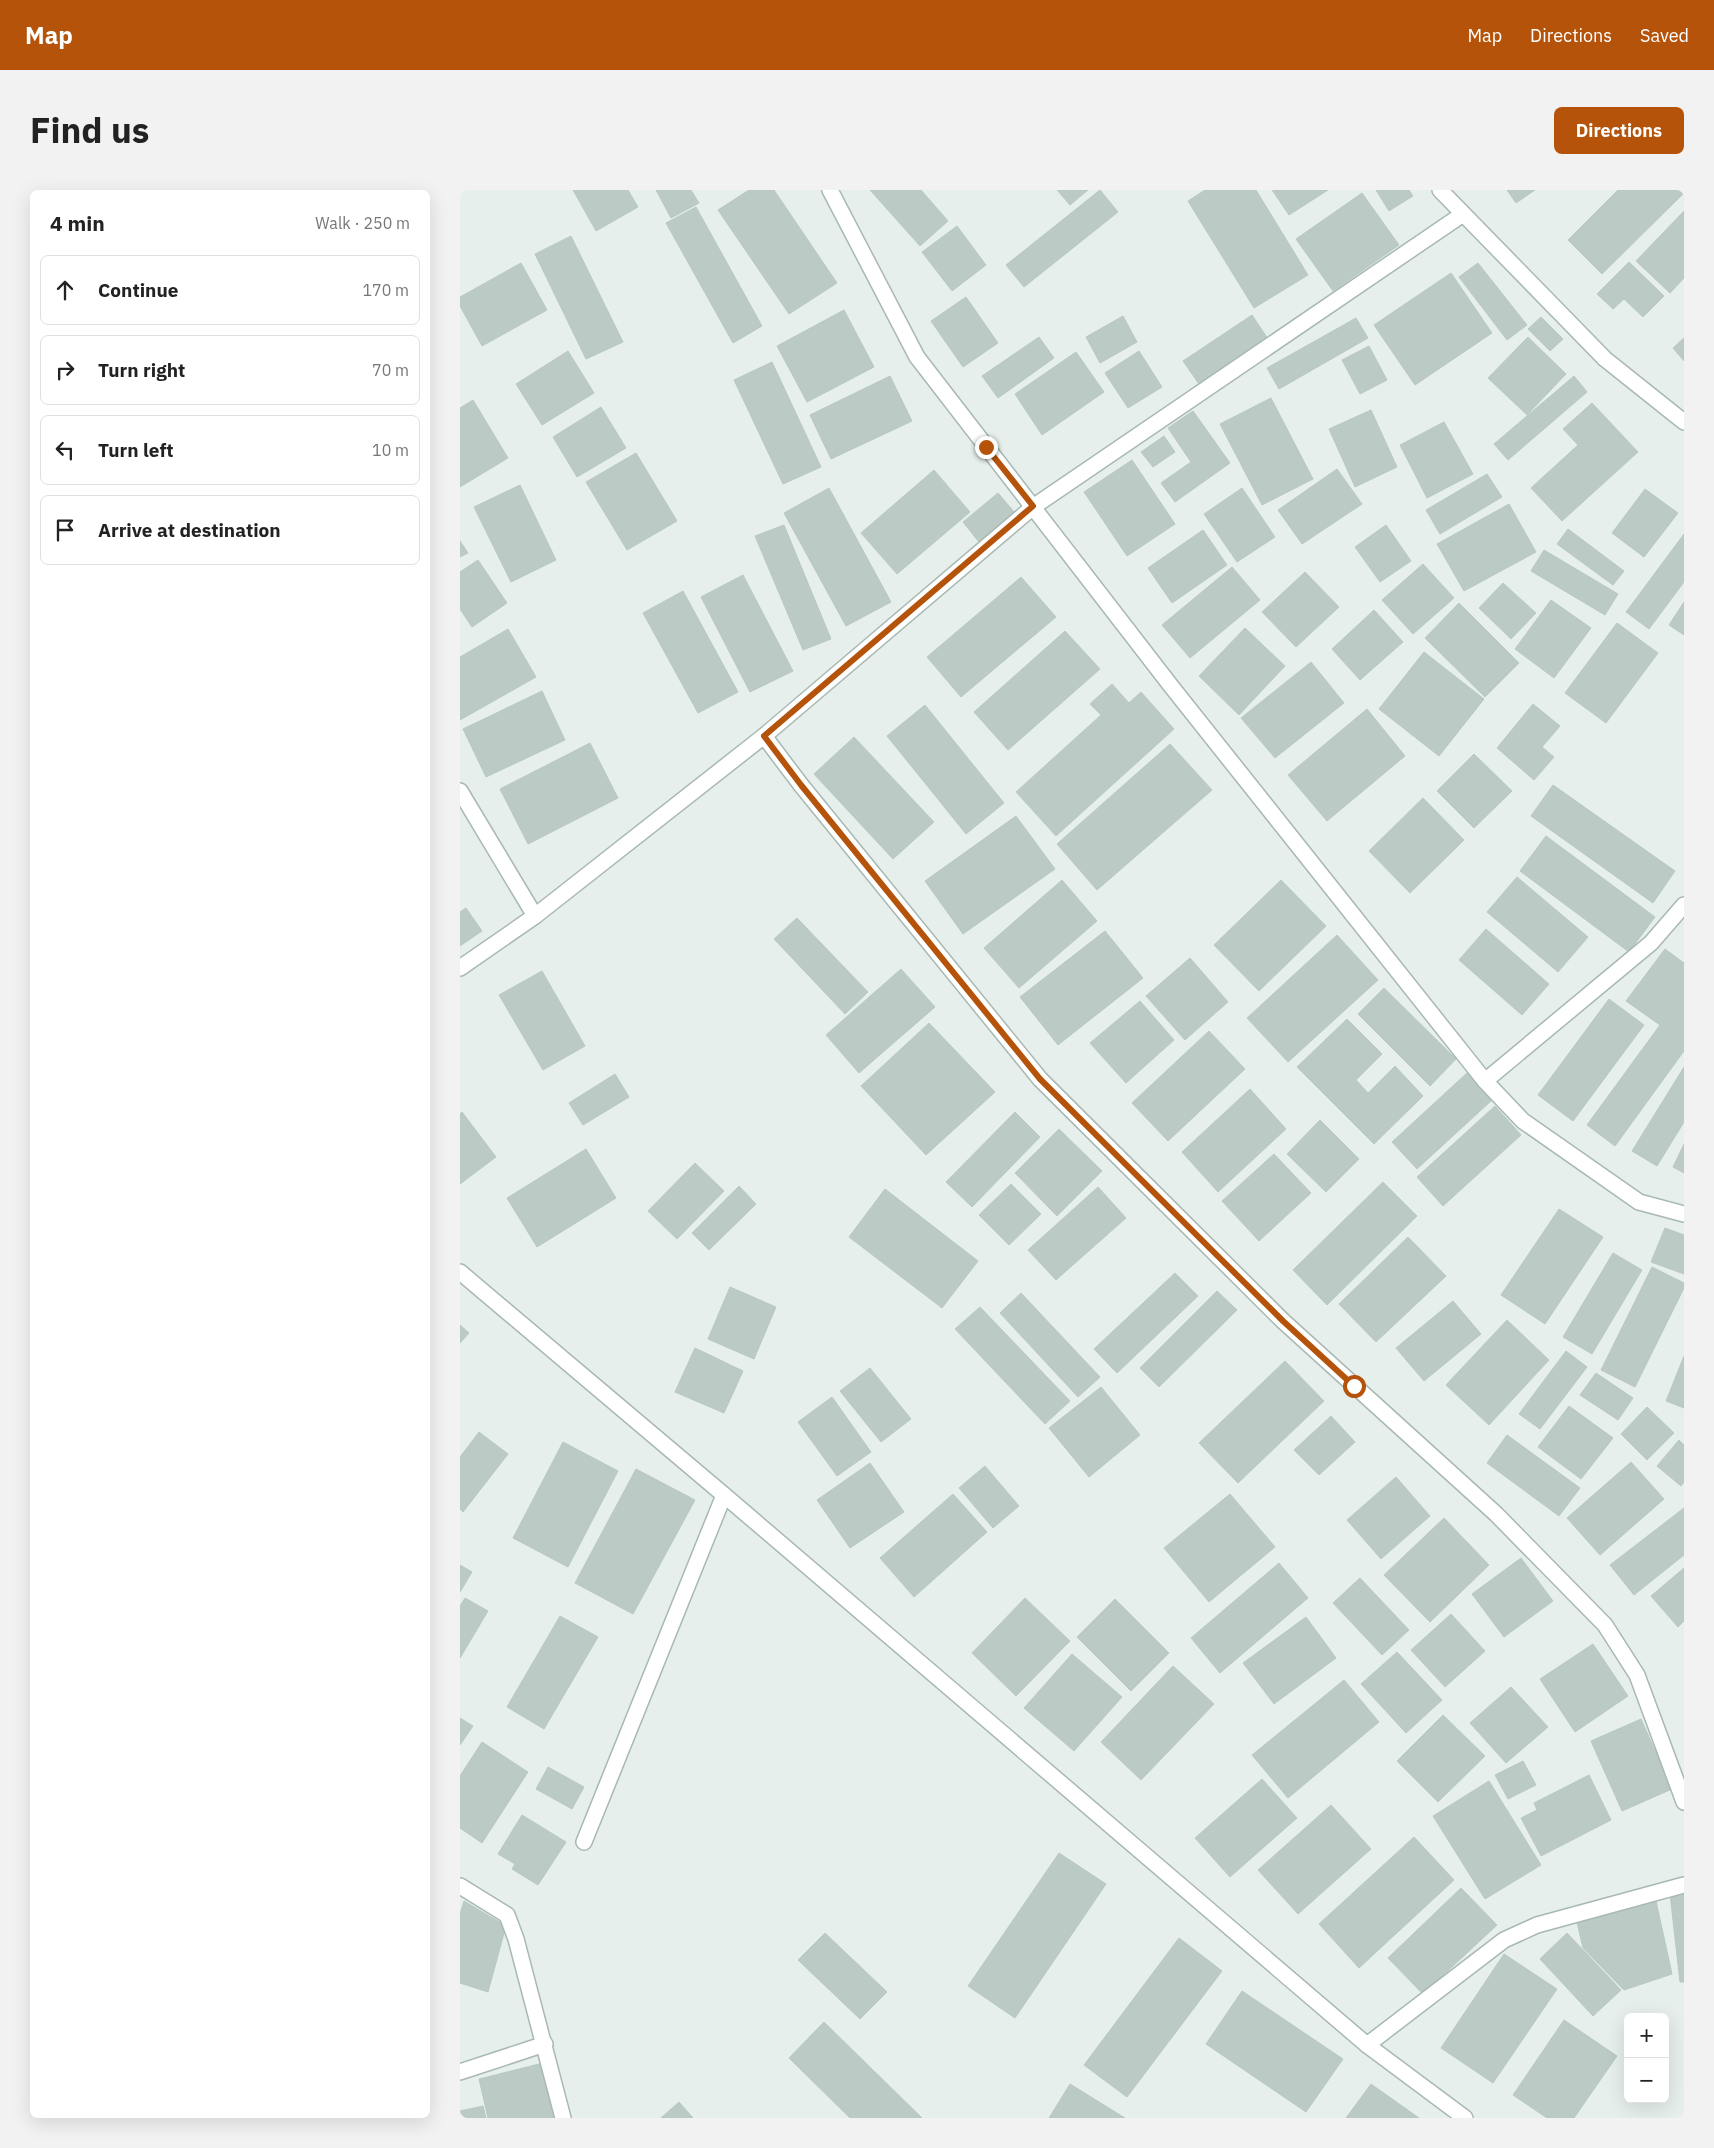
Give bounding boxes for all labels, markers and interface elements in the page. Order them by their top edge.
text: Map [25,19,73,51]
text: Map [1467,24,1502,47]
text: Directions [1530,24,1612,47]
text: Saved [1640,24,1689,47]
text: Find us [30,107,149,153]
button: Directions [1554,107,1684,154]
text: 4 min [50,209,105,237]
text: Walk · 250 m [315,213,410,233]
icon: ahead [51,276,79,304]
text: Continue [98,278,178,302]
text: 170 m [362,280,409,300]
icon: right [51,356,79,384]
text: Turn right [98,358,185,382]
text: 70 m [372,360,409,380]
icon: left [51,436,79,464]
route end [975,436,998,459]
text: Turn left [98,438,174,462]
text: 10 m [372,440,409,460]
icon: arrive [51,516,79,544]
text: Arrive at destination [98,518,281,542]
route start [1343,1375,1366,1398]
map controls [1624,2013,1669,2103]
button: + [1624,2013,1669,2058]
button: − [1624,2058,1669,2103]

